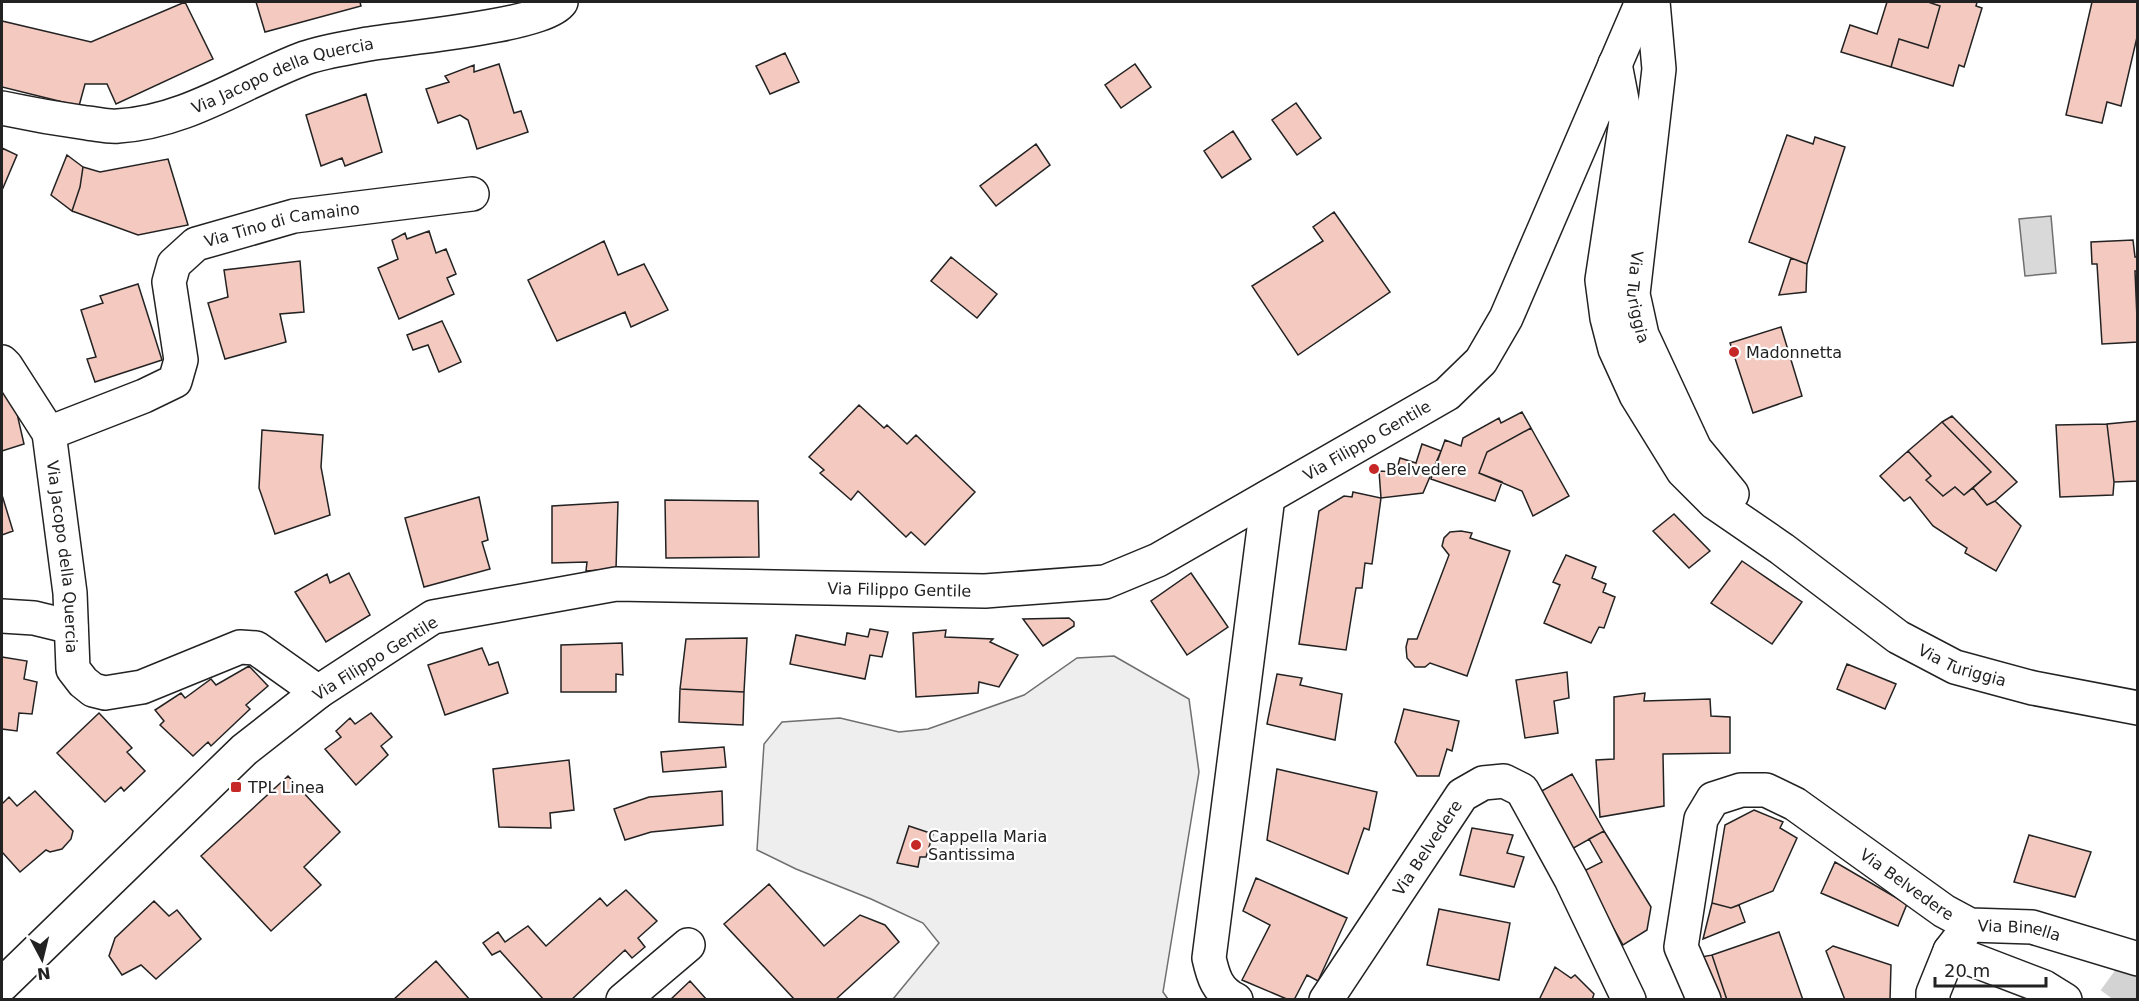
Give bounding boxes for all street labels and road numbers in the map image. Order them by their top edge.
street label: Via Jacopo della Quercia [189,34,375,118]
street label: Via Tino di Camaino [202,199,361,251]
street label: Via Turiggia [1623,250,1653,346]
street label: Via Filippo Gentile [1300,396,1434,485]
street label: Via Jacopo della Quercia [43,459,81,654]
street label: Via Filippo Gentile [827,579,972,601]
street label: Via Filippo Gentile [309,612,441,705]
street label: Via Turiggia [1915,640,2008,690]
street label: Via Belvedere [1389,796,1466,899]
street label: Via Belvedere [1856,845,1957,924]
street label: Via Binella [1977,916,2063,945]

